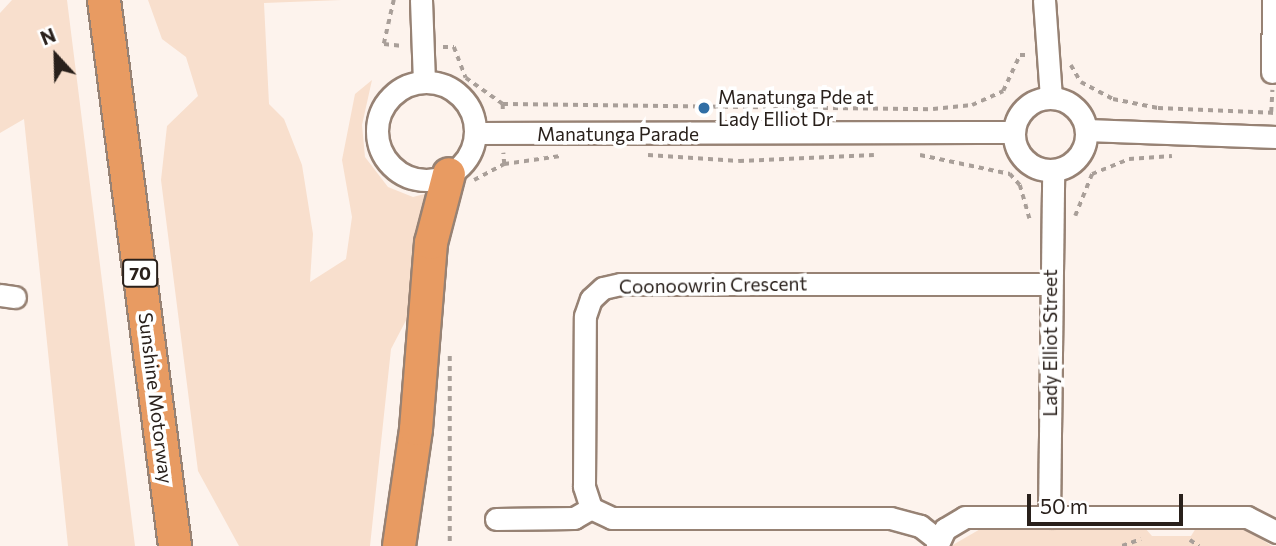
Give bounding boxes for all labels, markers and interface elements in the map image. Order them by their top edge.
north arrow [21,21,91,91]
text: N [37,23,59,49]
place label: Manatunga Pde at Lady Elliot Dr [718,86,874,130]
marker: Manatunga Pde at Lady Elliot Dr [696,100,712,116]
street label: Manatunga Parade [537,123,699,145]
road number: 70 [121,258,159,288]
street label: Lady Elliot Street [1039,269,1061,417]
street label: Coonoowrin Crescent [619,272,807,298]
street label: Sunshine Motorway [134,311,178,485]
scale bar [1031,480,1187,524]
text: 50 m [1040,493,1088,518]

